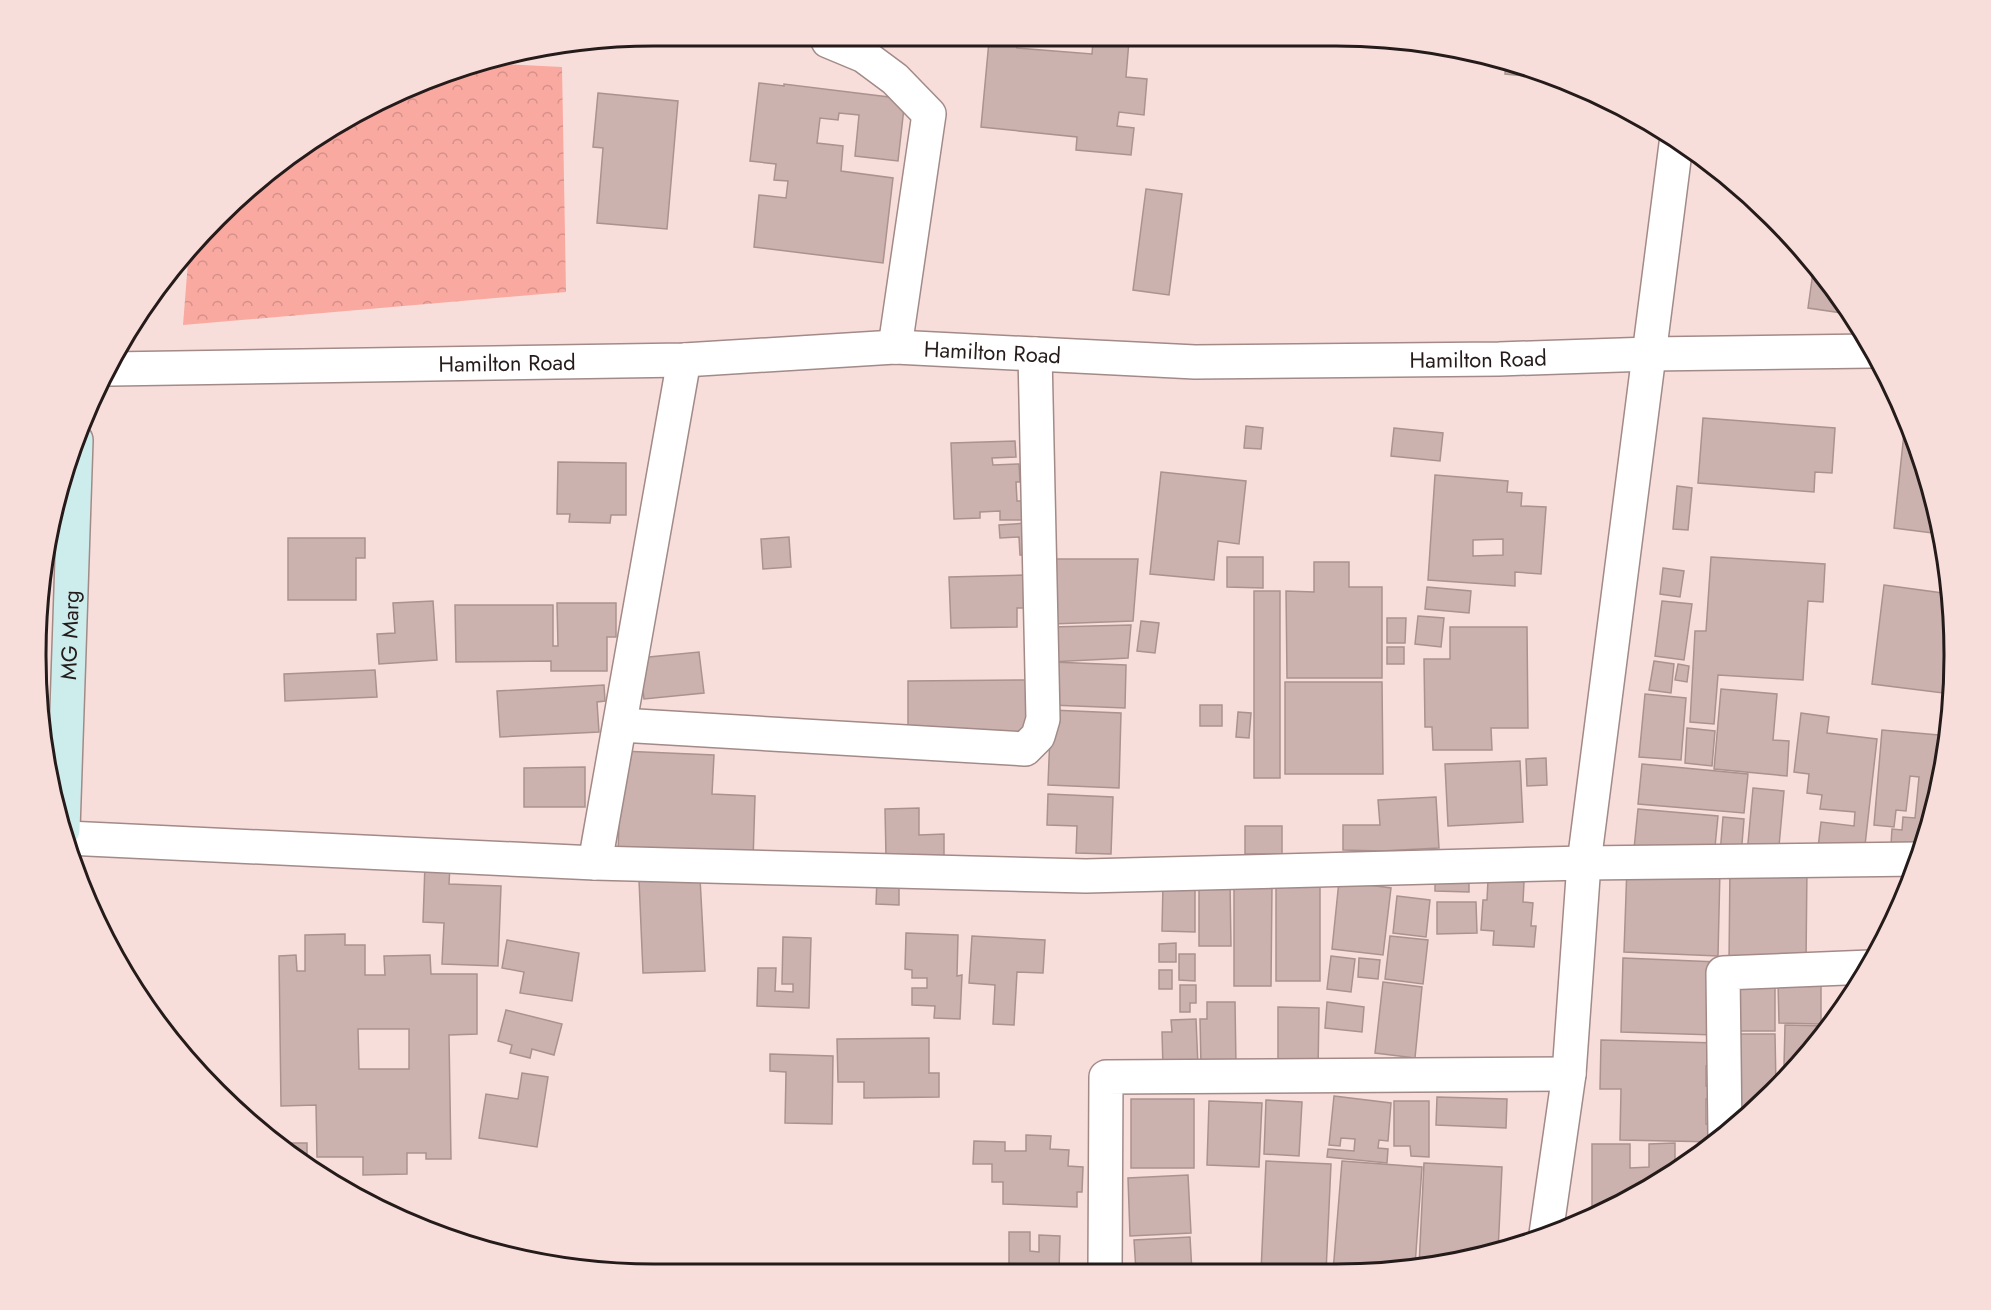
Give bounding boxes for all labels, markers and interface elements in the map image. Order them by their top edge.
street label: Hamilton Road [923,332,1062,371]
street label: Hamilton Road [1409,341,1547,376]
street label: Hamilton Road [438,346,576,380]
street label: MG Marg [52,590,87,680]

